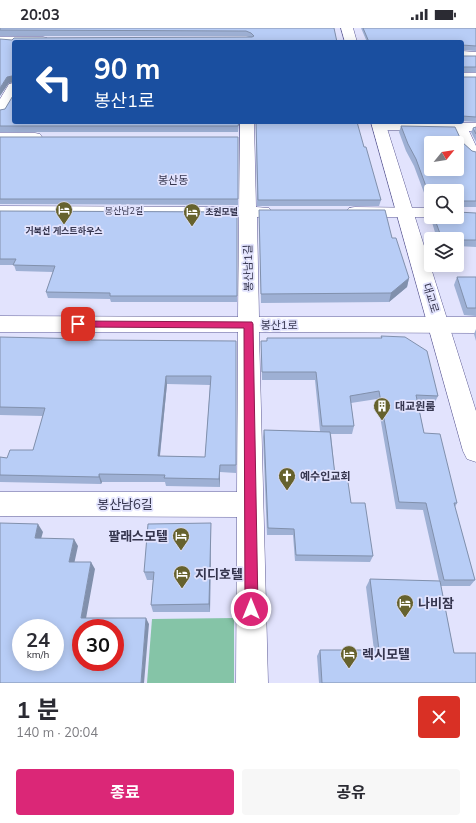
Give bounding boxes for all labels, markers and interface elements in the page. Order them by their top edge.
text: 20:03 [20,5,60,24]
text: 90 m [94,51,160,86]
icon: left [28,56,80,108]
text: 봉산1로 [94,89,154,112]
north arrow [424,136,464,176]
map controls [424,136,464,272]
district label: 봉산동 [158,173,188,187]
button: search [424,184,464,224]
hotel icon: 거북선 게스트하우스 [54,200,74,225]
hotel icon: 초원모텔 [182,202,202,227]
street label: 봉산남2길 [105,205,143,216]
place label: 초원모텔 [205,206,238,217]
place label: 거북선 게스트하우스 [26,225,103,236]
button: layers [424,232,464,272]
street label: 봉산남1길 [241,244,255,292]
street label: 대교로 [420,281,442,315]
pin [61,307,95,341]
icon: arrive [67,313,89,335]
street label: 봉산1로 [261,318,297,332]
building icon: 대교원룸 [372,396,392,421]
place label: 대교원룸 [395,399,435,413]
church icon: 예수인교회 [277,466,297,491]
place label: 예수인교회 [300,469,351,483]
street label: 봉산남6길 [97,496,153,512]
hotel icon: 팔래스모텔 [171,526,191,551]
place label: 팔래스모텔 [108,528,168,544]
hotel icon: 지디호텔 [172,564,192,589]
place label: 지디호텔 [195,566,243,582]
position arrow [230,588,272,630]
hotel icon: 나비잠 [395,593,415,618]
place label: 나비잠 [418,595,454,611]
speed limit sign: 30 [72,619,124,671]
text: 24 [26,627,50,652]
hotel icon: 렉시모텔 [339,644,359,669]
place label: 렉시모텔 [362,646,410,662]
text: km/h [27,648,49,661]
text: 1 분 [16,694,59,724]
button: close [418,696,460,738]
text: 140 m · 20:04 [16,724,98,740]
button: 종료 [16,769,234,815]
button: 공유 [242,769,460,815]

